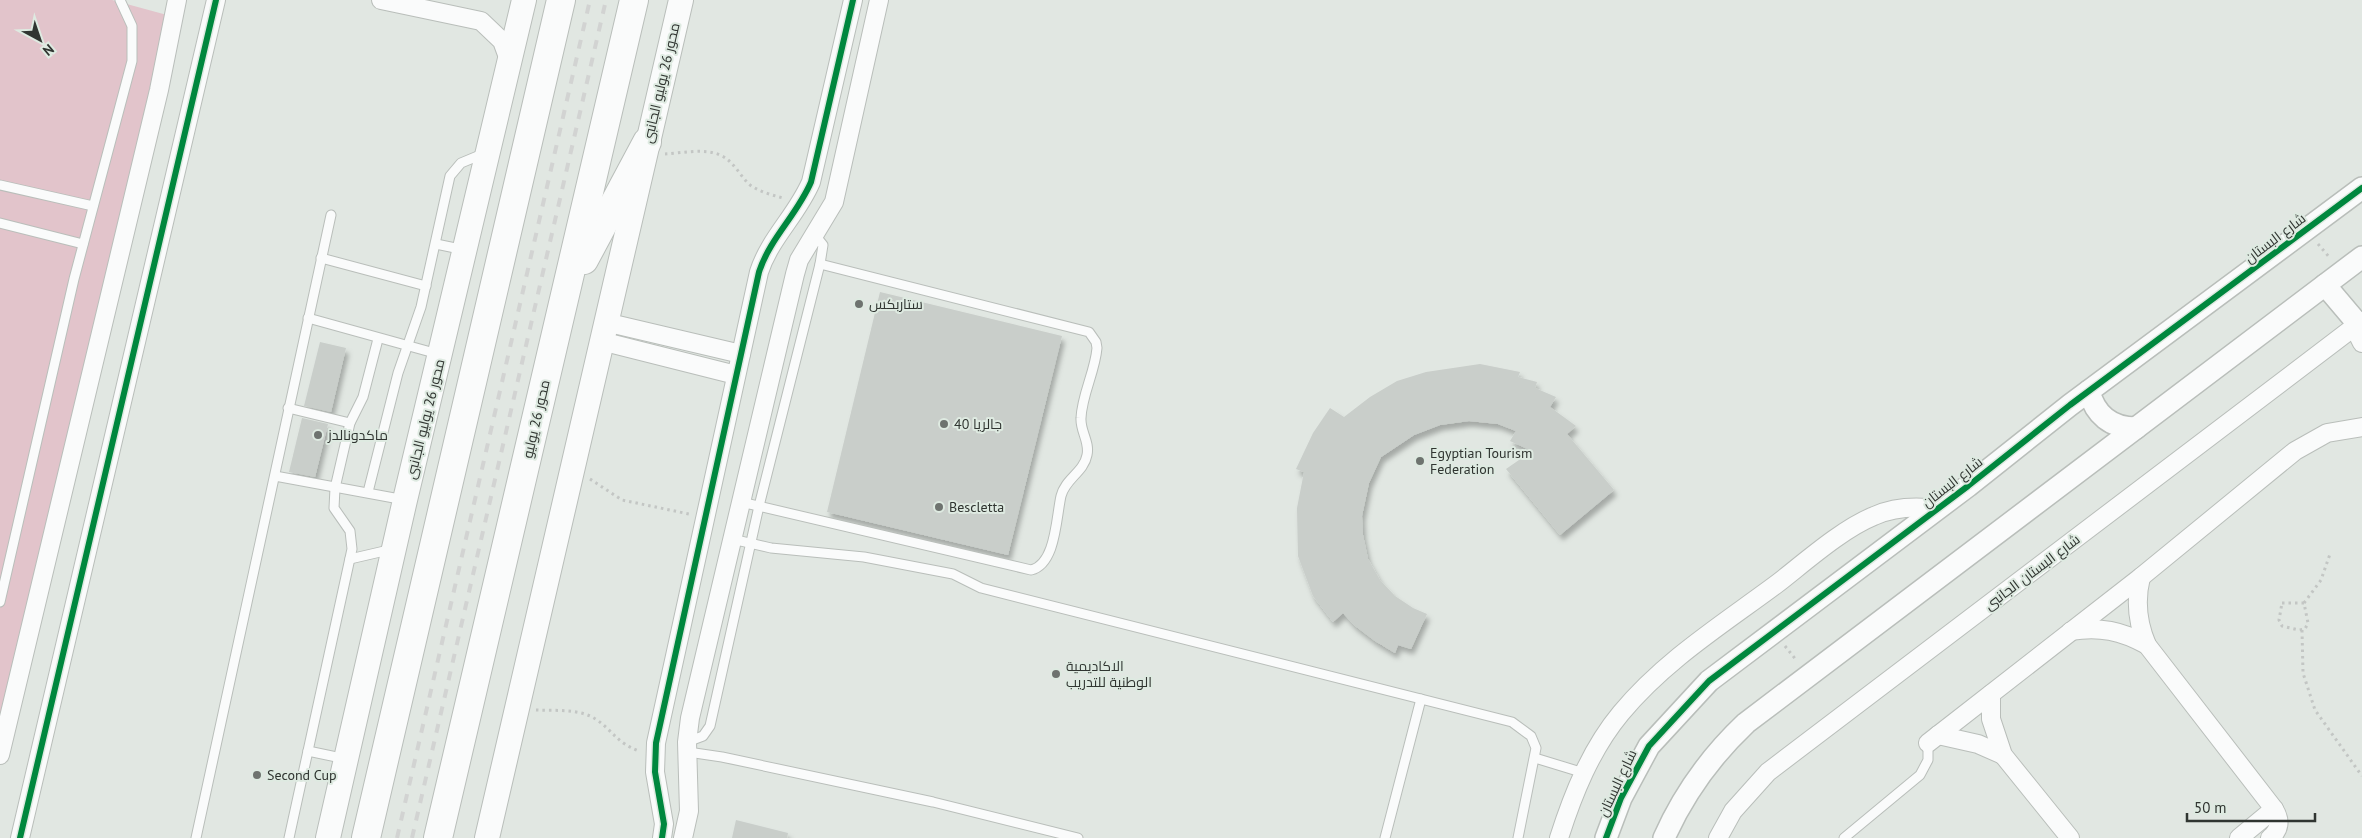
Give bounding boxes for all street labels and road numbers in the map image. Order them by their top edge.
street label: محور 26 يوليو الجانبى [638,21,684,145]
street label: شارع البستان [2241,209,2309,267]
street label: محور 26 يوليو الجانبى [401,357,449,481]
street label: محور 26 يوليو [518,378,554,460]
street label: شارع البستان [1918,453,1986,511]
street label: شارع البستان الجانبى [1980,530,2084,614]
street label: شارع البستان [1594,746,1640,820]

